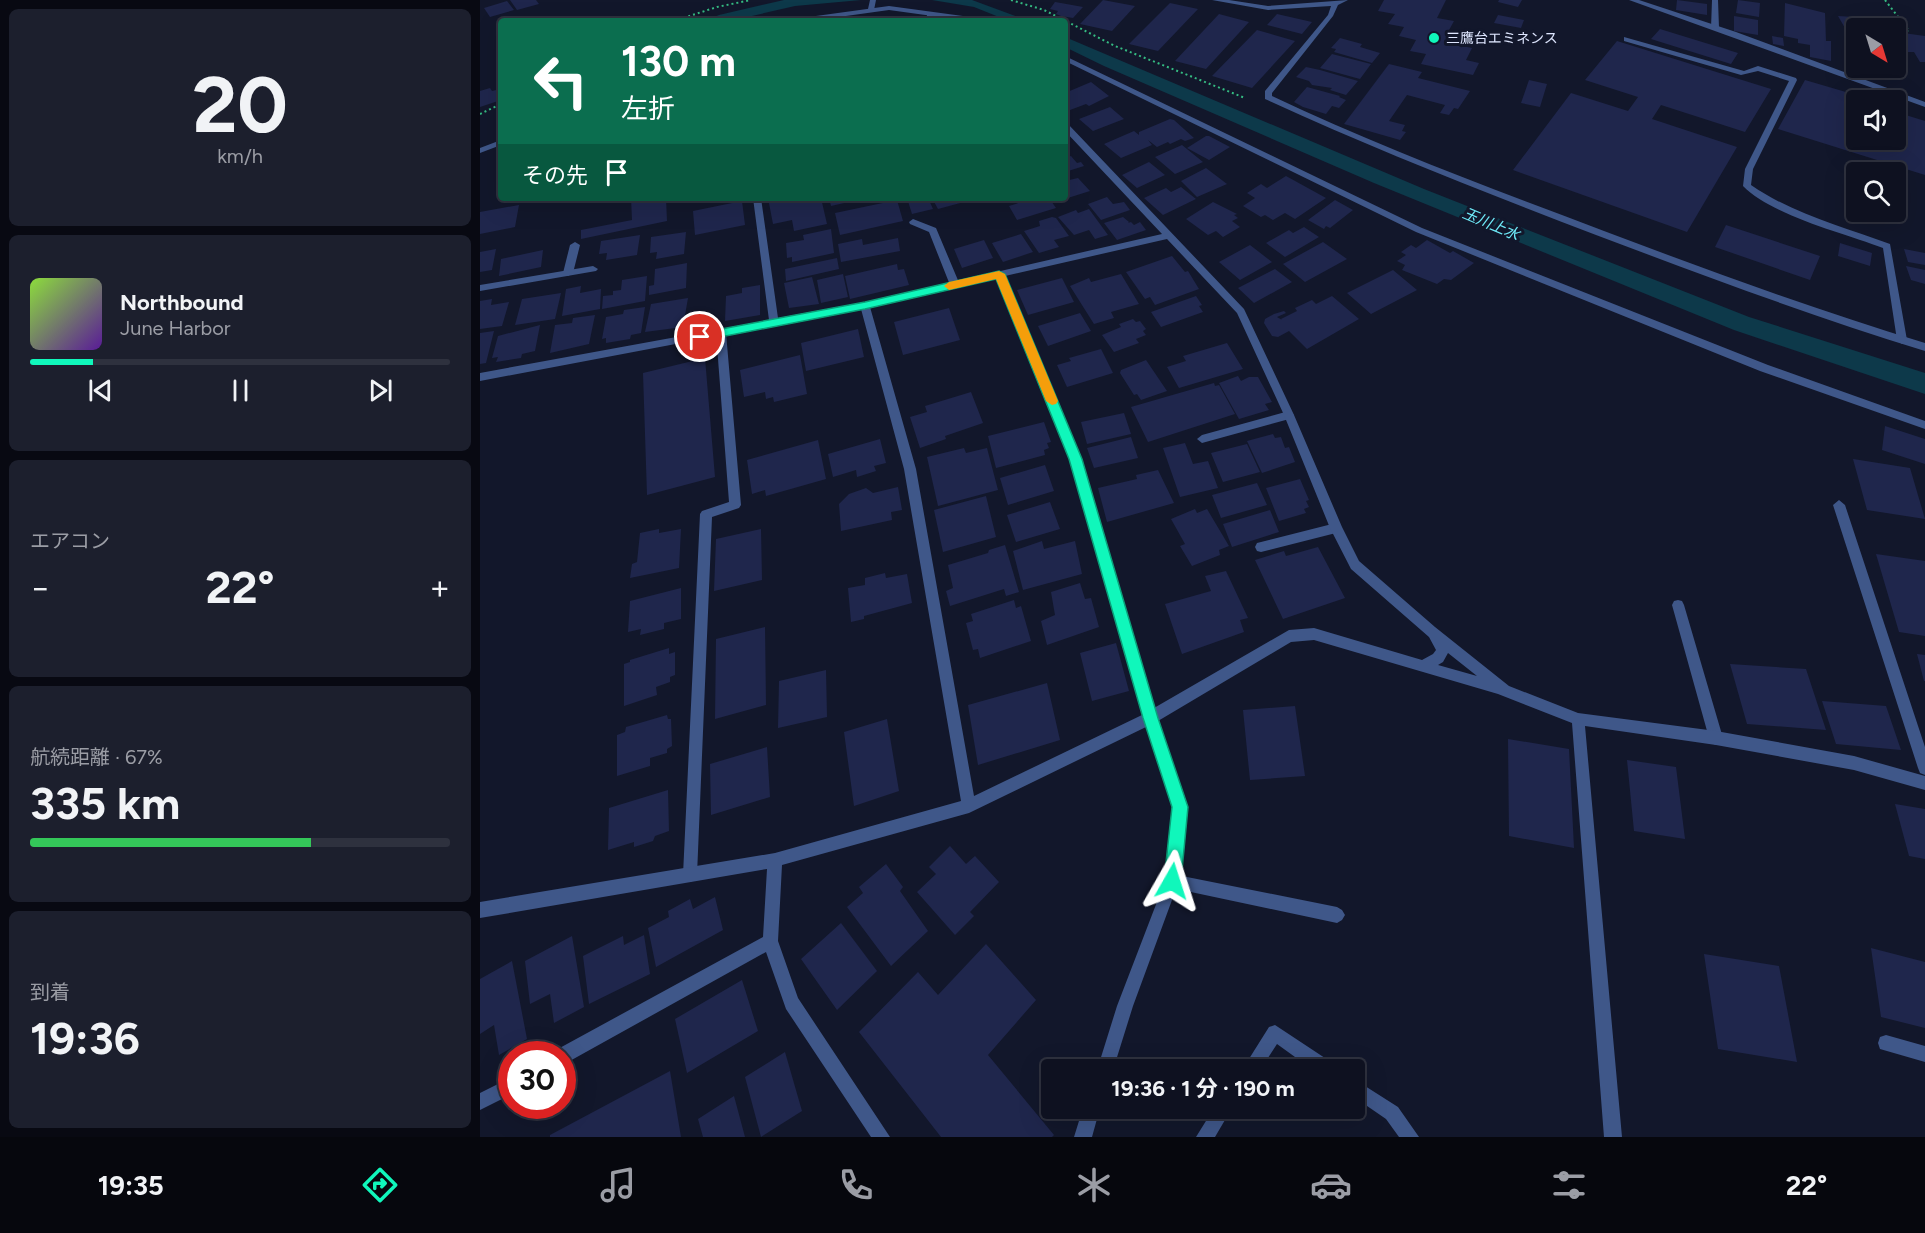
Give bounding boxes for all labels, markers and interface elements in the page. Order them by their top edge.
north arrow [1846,18,1906,78]
map controls [1846,18,1906,222]
place label: 三鷹台エミネンス [1446,30,1558,47]
marker: 三鷹台エミネンス [1427,31,1441,45]
text: 130 m [621,36,736,87]
icon: left [522,42,600,120]
text: 20 [192,58,288,152]
button: sound [1846,90,1906,150]
text: 左折 [621,92,675,125]
text: km/h [217,144,263,168]
icon: arrive [600,156,633,189]
text: その先 [522,162,588,189]
button: search [1846,162,1906,222]
water label: 玉川上水 [1460,204,1524,245]
text: Northbound [120,289,244,316]
pin [674,311,725,362]
text: June Harbor [120,316,231,340]
icon: arrive [683,320,716,353]
icon: previous [84,374,117,407]
icon: pause [224,374,257,407]
icon: next [364,374,397,407]
text: エアコン [30,529,110,553]
text: 22° [205,560,275,614]
text: − [30,568,51,607]
text: + [429,568,450,607]
text: 航続距離 · 67% [30,745,163,769]
text: 335 km [30,776,180,830]
position arrow [1140,849,1204,913]
text: 到着 [30,980,70,1004]
text: 19:36 [30,1011,140,1065]
speed limit sign: 30 [498,1041,576,1119]
text: 19:36 · 1 分 · 190 m [1111,1075,1295,1102]
icon: directions [359,1164,401,1206]
icon: music [597,1164,639,1206]
icon: phone [835,1164,877,1206]
icon: climate [1073,1164,1115,1206]
icon: car [1310,1164,1352,1206]
icon: filters [1548,1164,1590,1206]
text: 19:35 [98,1169,164,1202]
text: 22° [1786,1169,1827,1202]

